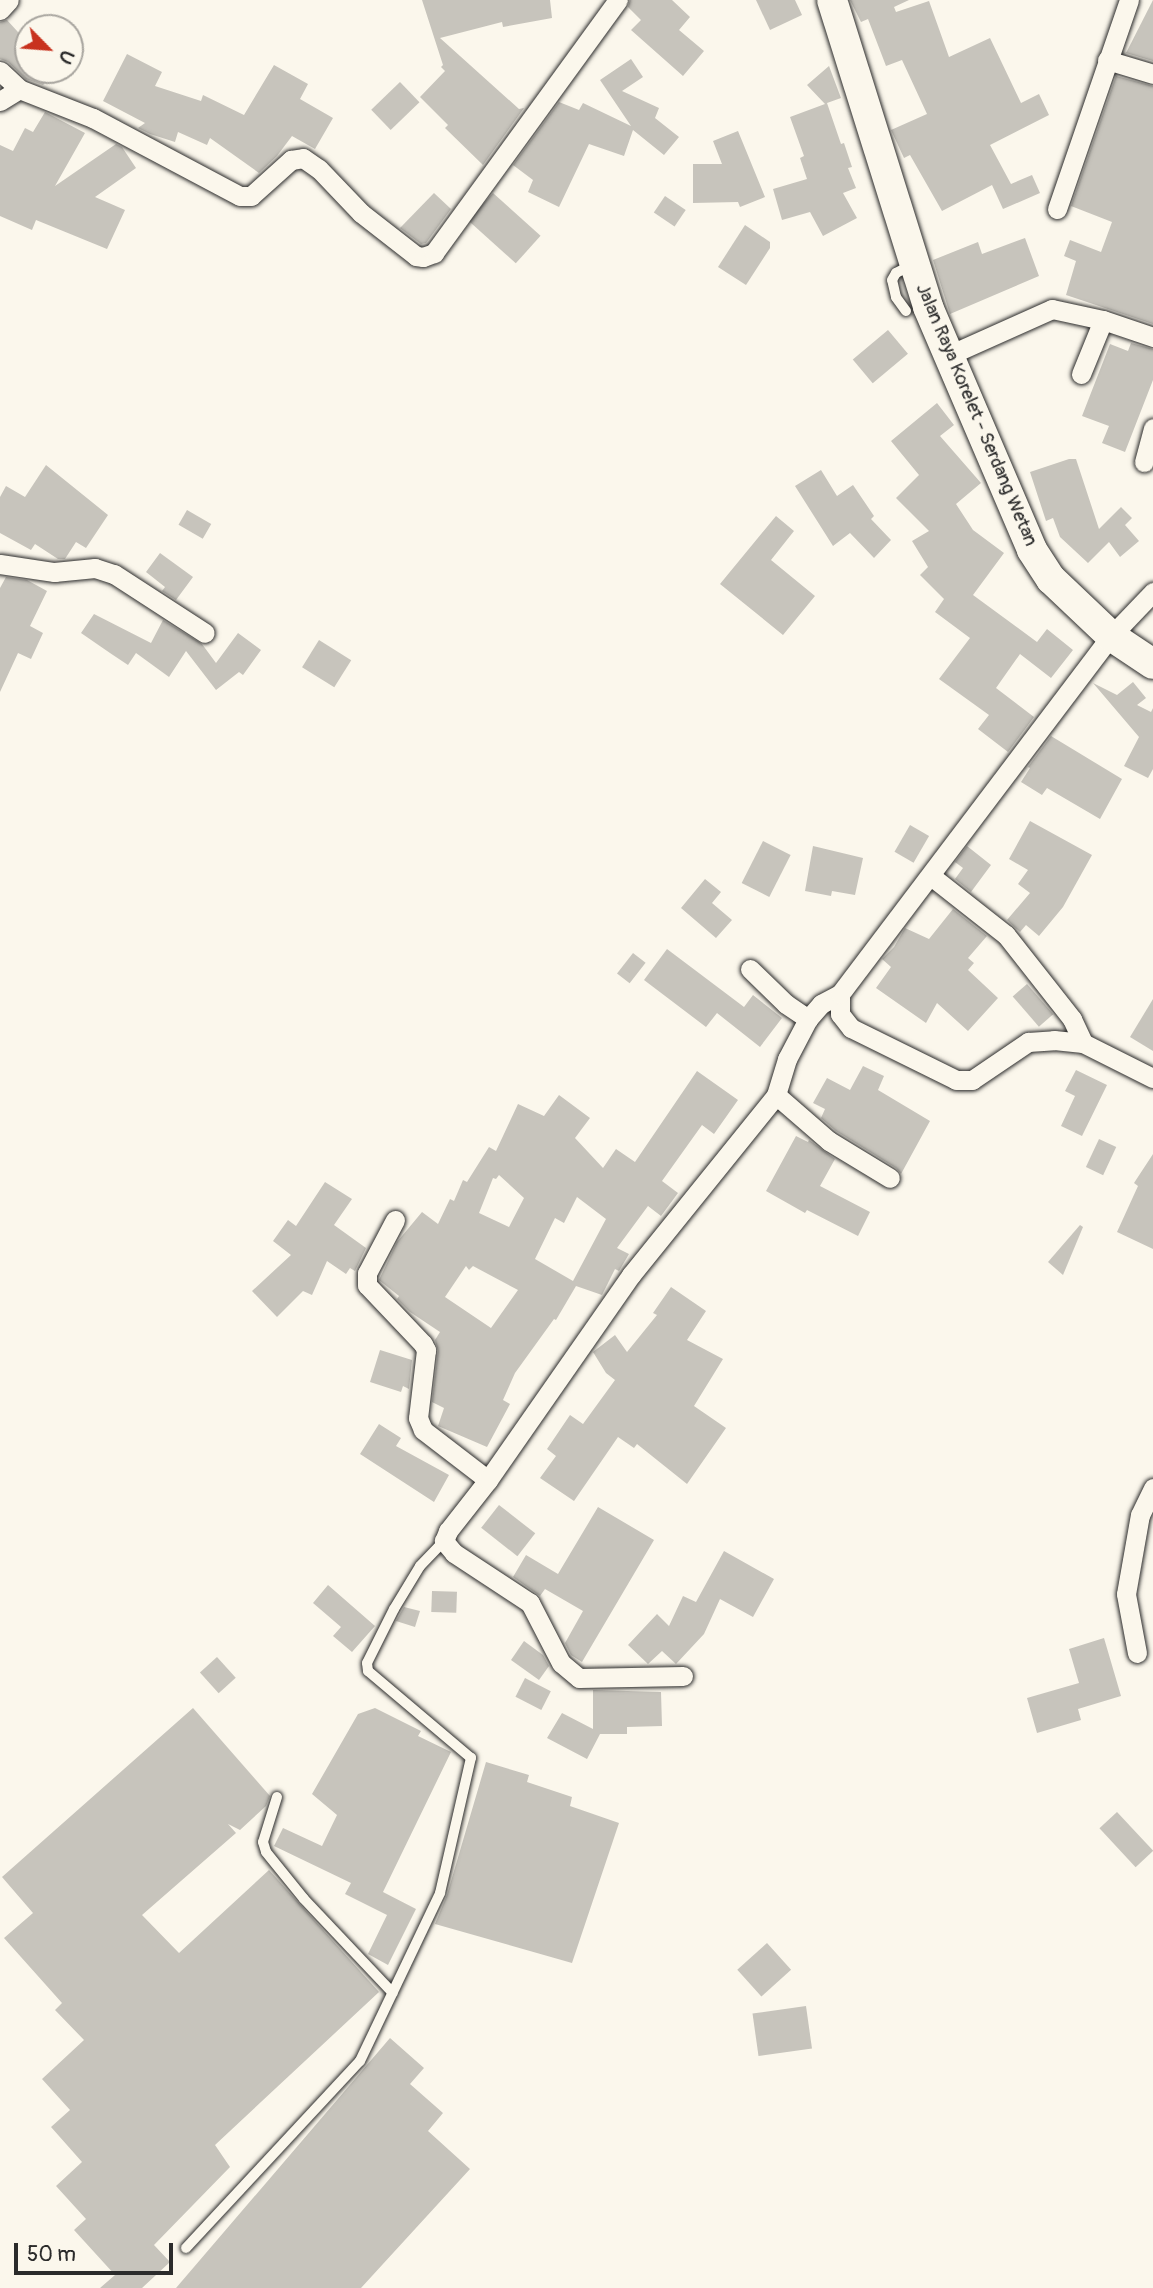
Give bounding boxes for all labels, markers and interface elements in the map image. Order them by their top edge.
north arrow [14,14,84,84]
text: U [53,46,80,68]
street label: Jalan Raya Korelet - Serdang Wetan [910,280,1042,550]
scale bar [18,2228,177,2272]
text: 50 m [27,2241,76,2268]

